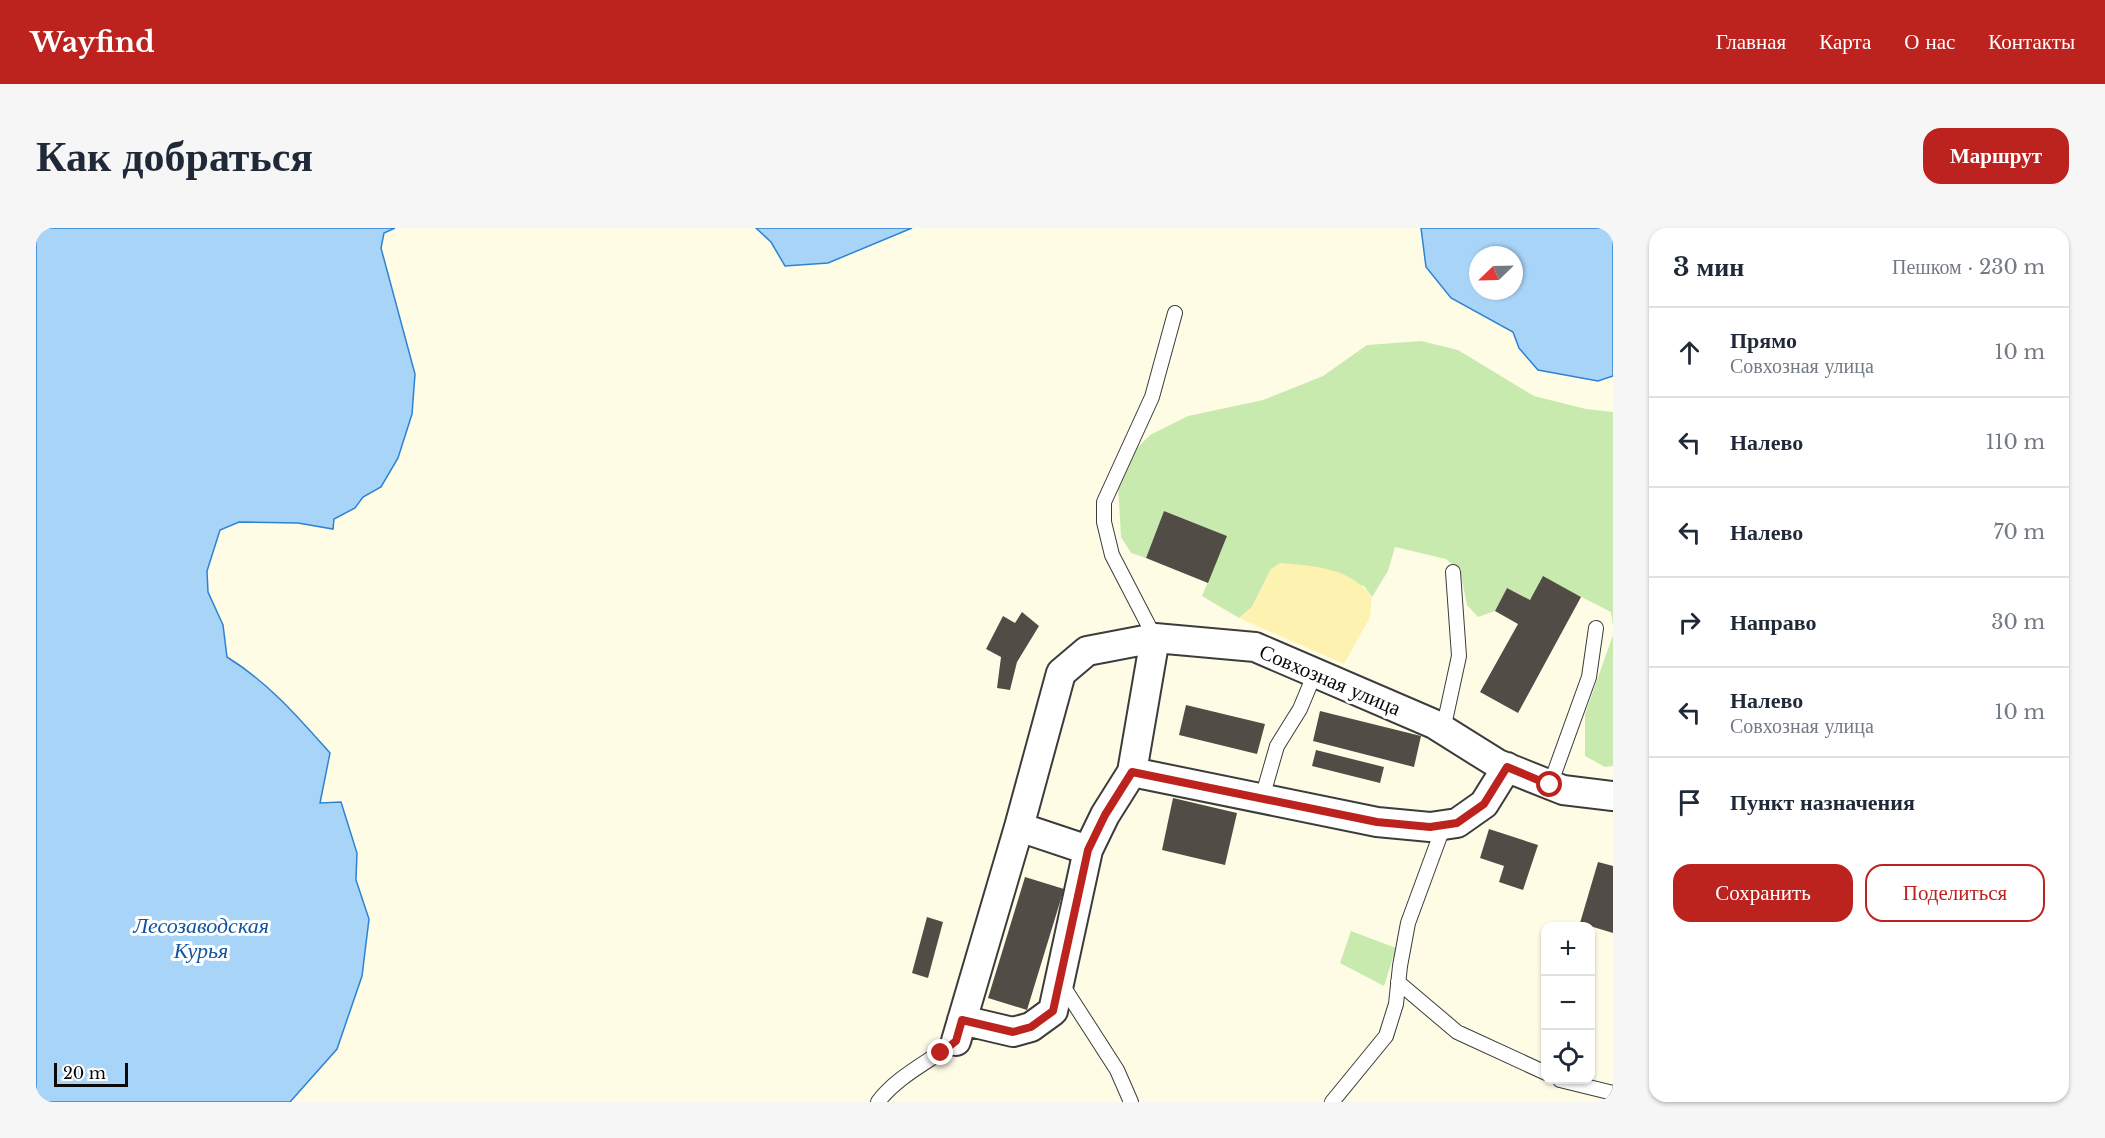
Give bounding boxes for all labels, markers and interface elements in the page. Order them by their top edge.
text: Wayfind [30,25,155,60]
text: Главная [1716,29,1786,55]
text: Карта [1819,29,1871,55]
text: О нас [1904,29,1955,55]
text: Контакты [1988,29,2075,55]
button: Маршрут [1923,128,2069,184]
text: Как добраться [36,130,313,182]
north arrow [1469,246,1523,300]
text: 3 мин [1673,251,1744,283]
text: Пешком · 230 m [1892,255,2045,279]
text: Прямо [1730,327,1797,354]
icon: ahead [1673,336,1706,369]
text: 10 m [1995,340,2045,364]
text: Совхозная улица [1730,354,1874,378]
icon: left [1673,426,1706,459]
text: Налево [1730,429,1803,456]
text: 110 m [1986,430,2045,454]
icon: left [1673,516,1706,549]
text: Налево [1730,519,1803,546]
text: 70 m [1993,520,2045,544]
icon: right [1673,606,1706,639]
text: Направо [1730,609,1816,636]
text: 30 m [1991,610,2045,634]
street label: Совхозная улица [1255,639,1405,722]
text: Налево [1730,687,1803,714]
icon: left [1673,696,1706,729]
text: 10 m [1995,700,2045,724]
text: Совхозная улица [1730,714,1874,738]
route start [1536,771,1562,797]
icon: arrive [1673,786,1706,819]
text: Пункт назначения [1730,789,1915,816]
button: Сохранить [1673,864,1853,922]
button: Поделиться [1865,864,2045,922]
water label: Лесозаводская Курья [132,912,269,964]
map controls [1541,922,1595,1084]
button: + [1541,922,1595,976]
button: − [1541,976,1595,1030]
button: locate [1541,1030,1595,1084]
route end [927,1039,953,1065]
scale bar [54,1060,128,1088]
text: 20 m [63,1063,106,1083]

